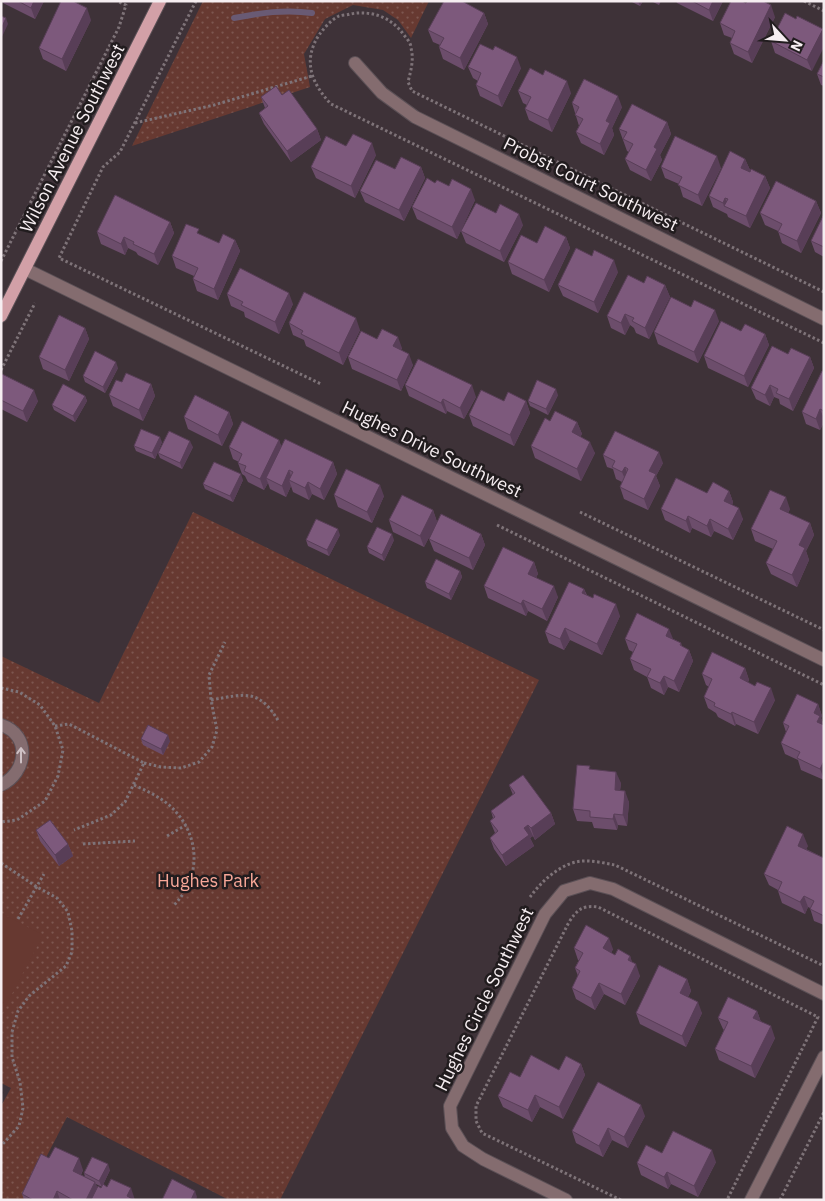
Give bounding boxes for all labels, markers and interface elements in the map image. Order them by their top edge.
north arrow [760,15,810,65]
text: N [786,37,807,54]
street label: Wilson Avenue Southwest [14,40,130,236]
street label: Probst Court Southwest [500,132,682,236]
street label: Hughes Drive Southwest [338,395,526,503]
one-way arrow [16,747,26,764]
park label: Hughes Park [157,869,260,892]
street label: Hughes Circle Southwest [429,903,539,1095]

